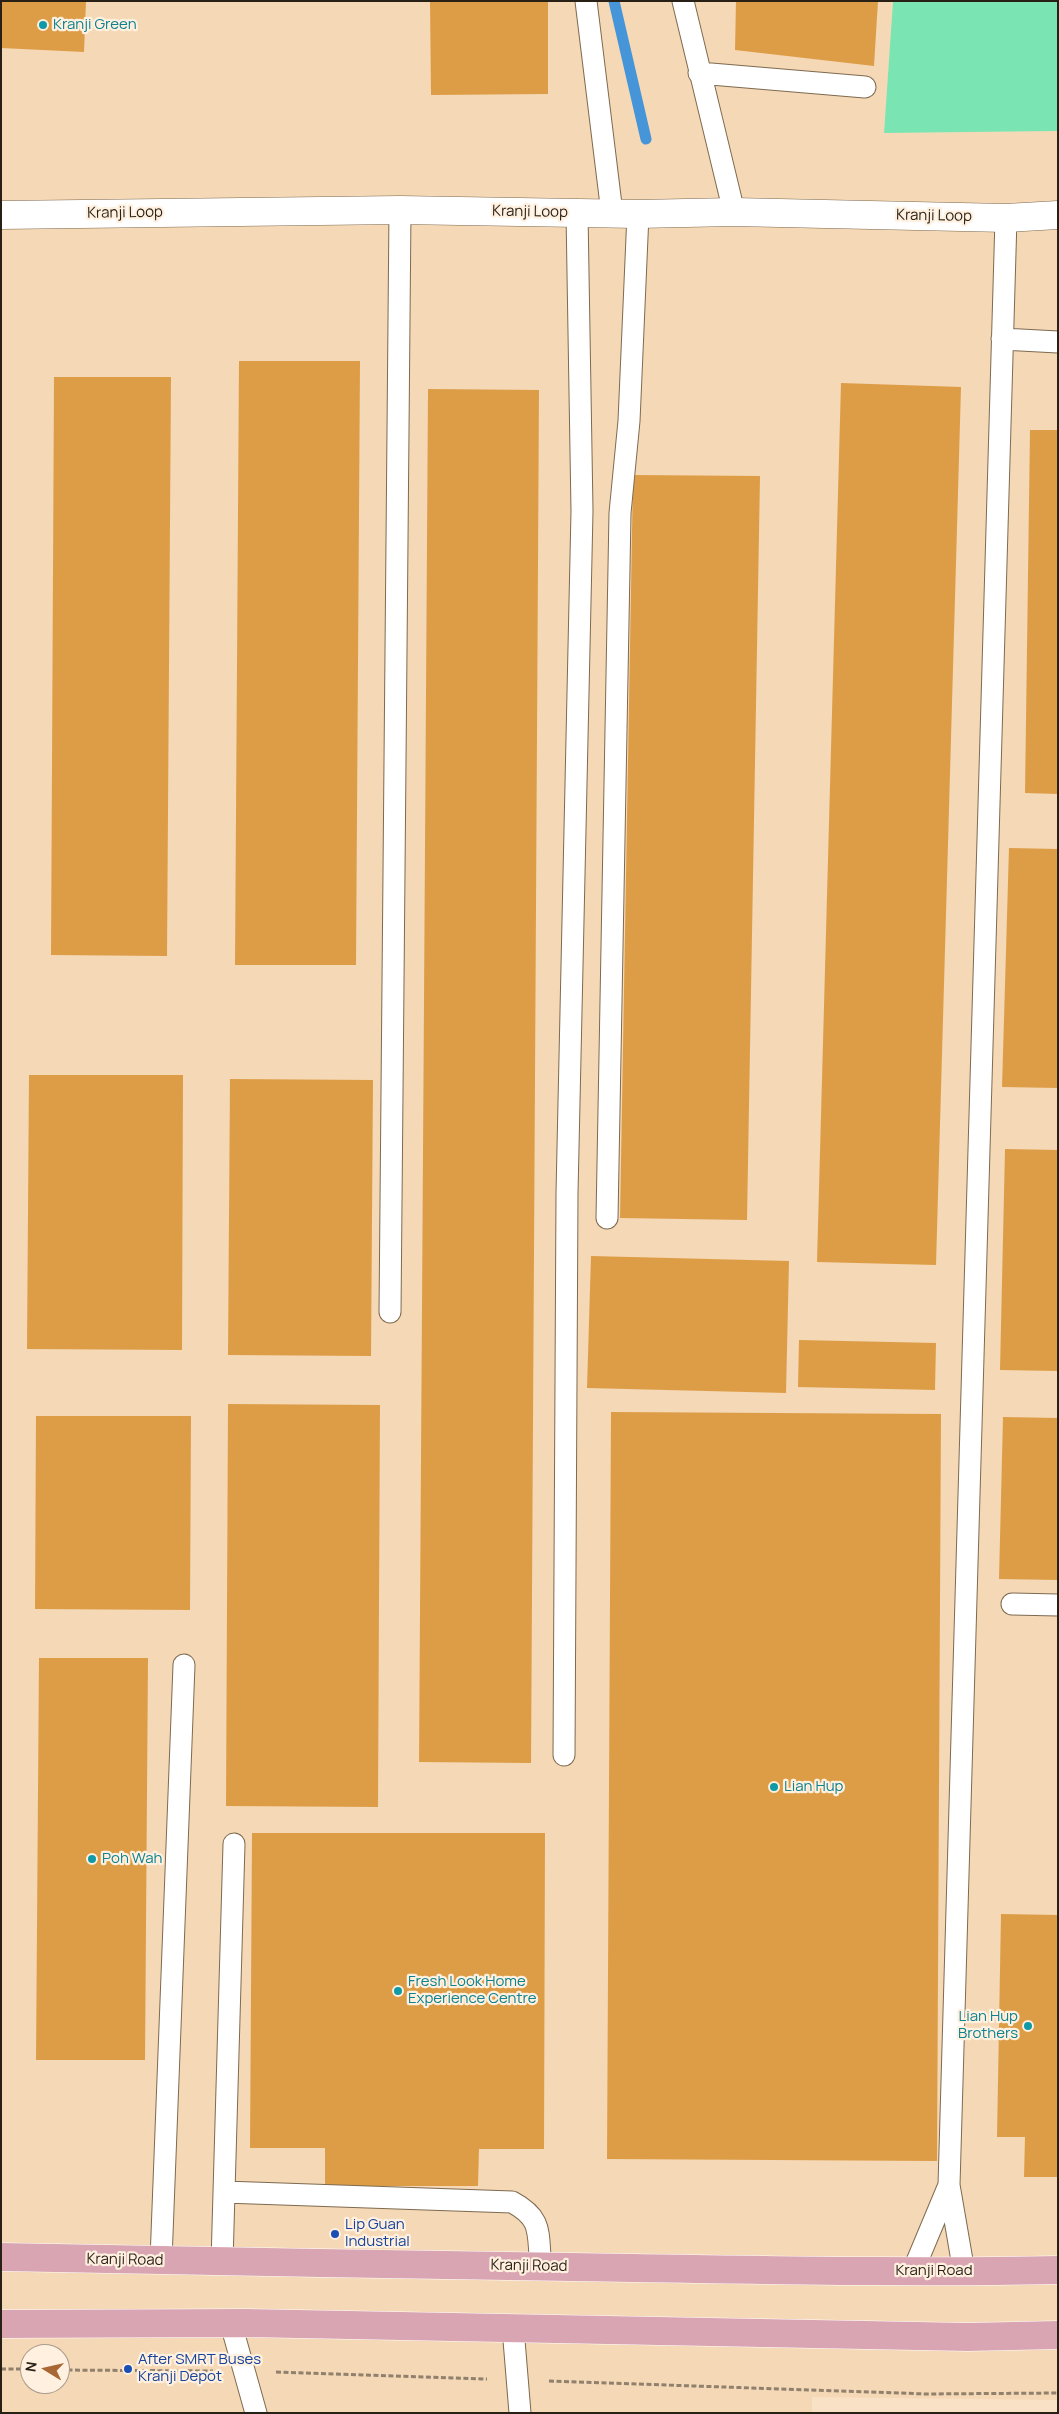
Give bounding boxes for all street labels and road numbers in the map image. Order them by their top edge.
street label: Kranji Loop [492,202,568,222]
street label: Kranji Loop [87,203,163,223]
street label: Kranji Loop [896,206,972,226]
street label: Kranji Road [86,2250,164,2270]
street label: Kranji Road [490,2256,568,2276]
street label: Kranji Road [895,2262,973,2280]

